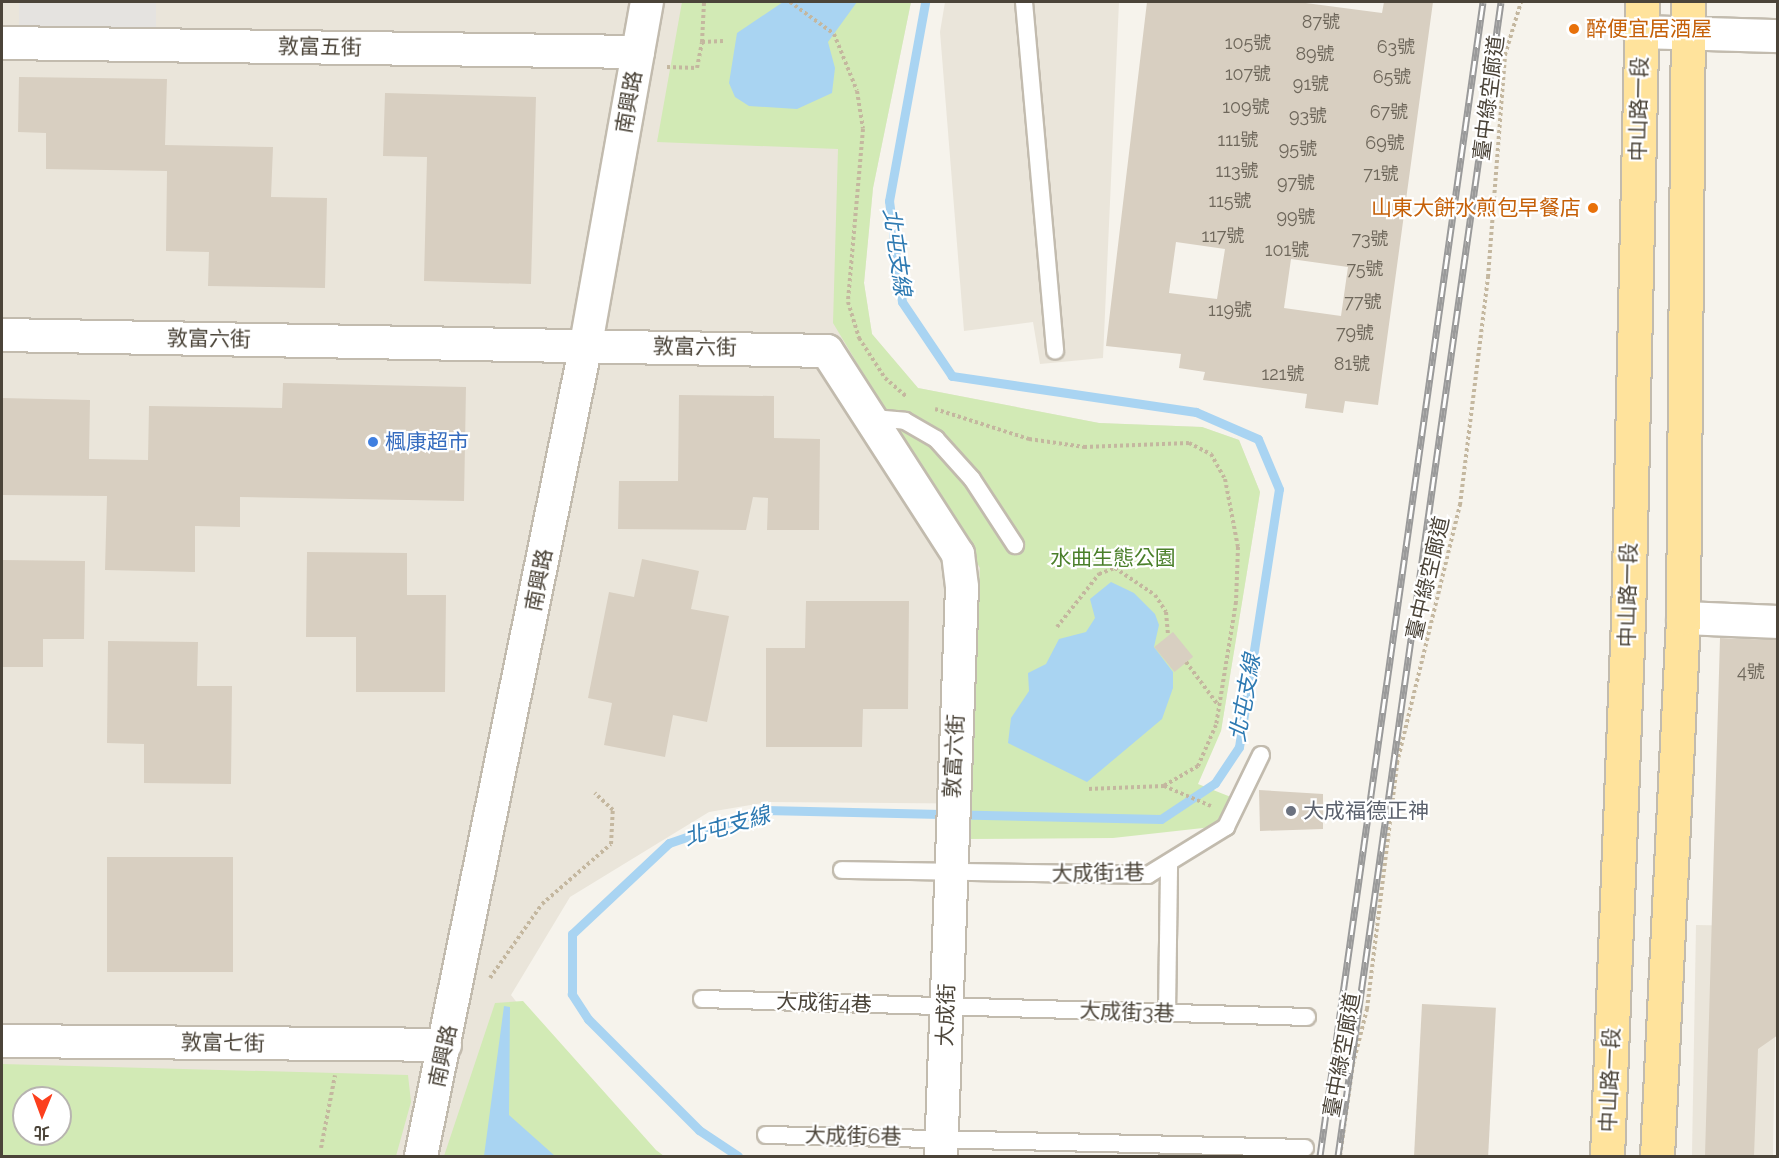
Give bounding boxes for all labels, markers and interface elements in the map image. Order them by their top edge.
house number: 87號 [1302,11,1340,33]
place label: 醉便宜居酒屋 [1586,16,1712,42]
marker: 醉便宜居酒屋 [1567,22,1581,36]
house number: 105號 [1225,32,1271,54]
street label: 敦富五街 [278,34,362,60]
street label: 臺中綠空廊道 [1469,34,1509,162]
house number: 63號 [1377,36,1415,58]
house number: 89號 [1295,43,1335,65]
street label: 中山路一段 [1625,56,1653,162]
house number: 107號 [1225,63,1271,85]
house number: 65號 [1373,66,1411,88]
street label: 南興路 [611,69,647,135]
house number: 91號 [1293,73,1329,95]
house number: 109號 [1222,96,1270,118]
house number: 67號 [1370,101,1408,123]
house number: 93號 [1289,105,1327,127]
house number: 111號 [1217,129,1259,151]
house number: 69號 [1365,132,1405,154]
house number: 95號 [1279,138,1317,160]
house number: 113號 [1215,160,1259,182]
house number: 71號 [1363,163,1399,185]
house number: 97號 [1277,172,1315,194]
house number: 115號 [1208,190,1252,212]
place label: 山東大餅水煎包早餐店 [1371,195,1581,221]
marker: 山東大餅水煎包早餐店 [1586,201,1600,215]
house number: 99號 [1276,206,1316,228]
water label: 北屯支線 [878,207,916,297]
house number: 117號 [1202,225,1244,247]
house number: 73號 [1351,228,1389,250]
house number: 101號 [1265,239,1309,261]
house number: 75號 [1346,258,1384,280]
house number: 77號 [1344,291,1382,313]
house number: 119號 [1208,299,1252,321]
house number: 79號 [1336,322,1374,344]
street label: 敦富六街 [167,326,251,352]
street label: 敦富六街 [653,334,737,360]
house number: 81號 [1334,353,1370,375]
house number: 121號 [1262,363,1304,385]
place label: 楓康超市 [385,429,469,455]
marker: 楓康超市 [366,435,380,449]
street label: 臺中綠空廊道 [1402,514,1454,642]
street label: 中山路一段 [1614,542,1642,648]
park label: 水曲生態公園 [1050,545,1176,571]
street label: 南興路 [521,547,557,613]
water label: 北屯支線 [1224,652,1266,744]
house number: 4號 [1737,661,1765,683]
street label: 敦富六街 [939,713,969,799]
place label: 大成福德正神 [1303,798,1429,824]
water label: 北屯支線 [681,801,773,851]
marker: 大成福德正神 [1284,804,1298,818]
street label: 大成街1巷 [1051,860,1145,886]
street label: 大成街 [932,983,960,1047]
street label: 大成街4巷 [776,989,872,1017]
street label: 臺中綠空廊道 [1319,991,1365,1119]
street label: 大成街3巷 [1079,998,1175,1026]
street label: 南興路 [424,1023,462,1089]
street label: 中山路一段 [1596,1027,1624,1133]
street label: 敦富七街 [181,1030,265,1056]
north arrow [12,1086,72,1146]
text: 北 [34,1123,50,1142]
street label: 大成街6巷 [804,1123,902,1149]

